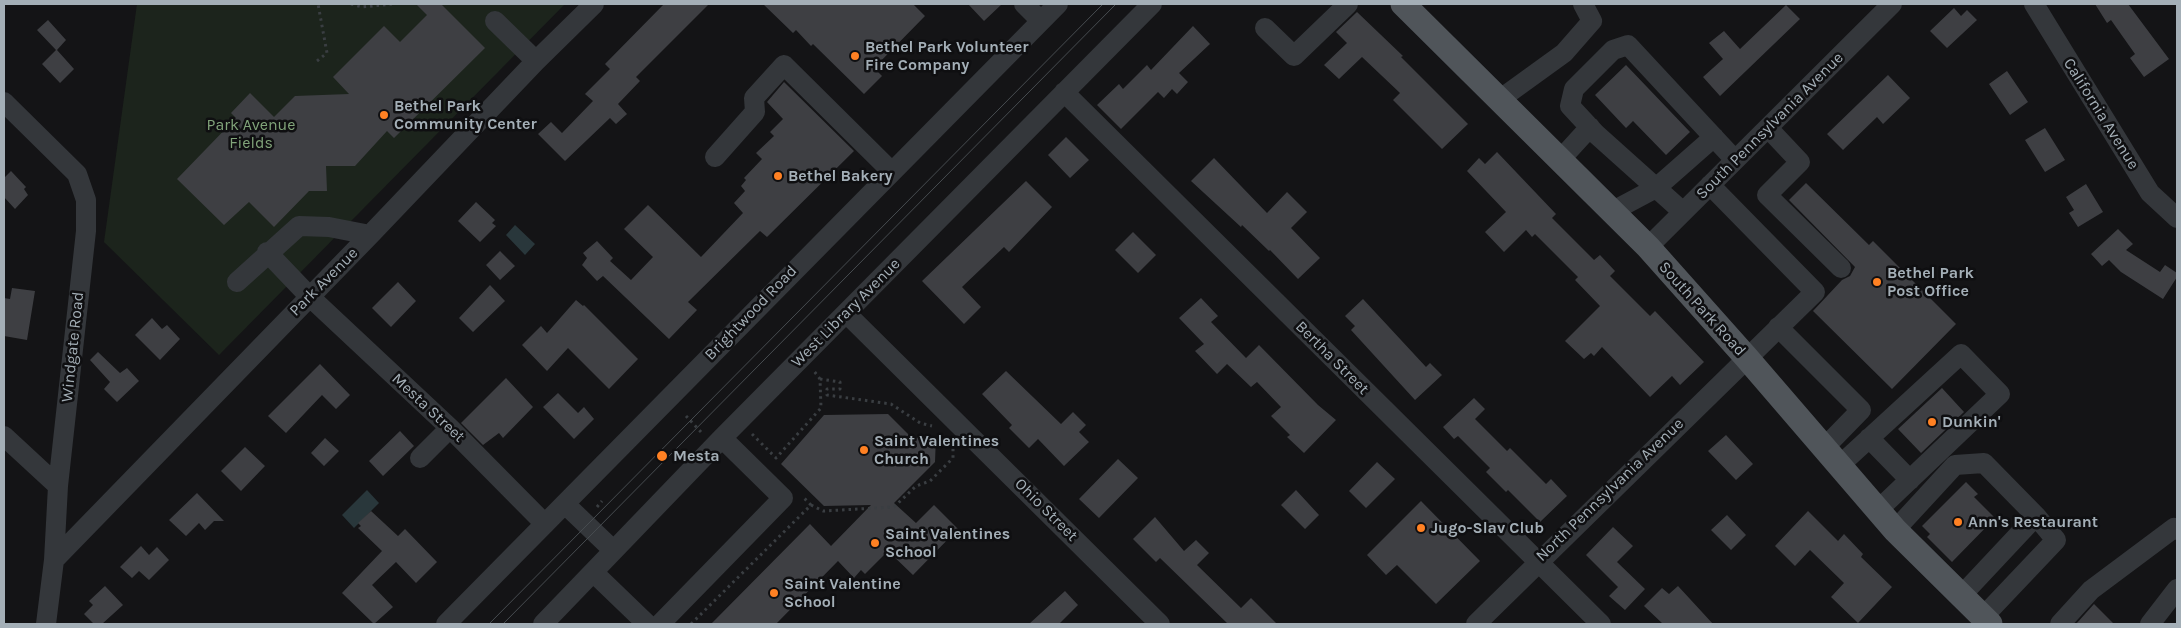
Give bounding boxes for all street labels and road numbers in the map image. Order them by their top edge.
street label: South Pennsylvania Avenue [1692,48,1848,204]
street label: California Avenue [2059,55,2143,173]
street label: Park Avenue [286,244,362,320]
street label: West Library Avenue [788,255,904,371]
street label: South Park Road [1654,258,1750,360]
street label: Brightwood Road [701,262,801,364]
street label: Windgate Road [58,291,88,403]
street label: Bertha Street [1291,317,1373,399]
street label: Mesta Street [388,369,468,447]
street label: North Pennsylvania Avenue [1532,414,1688,566]
street label: Ohio Street [1010,474,1082,546]

